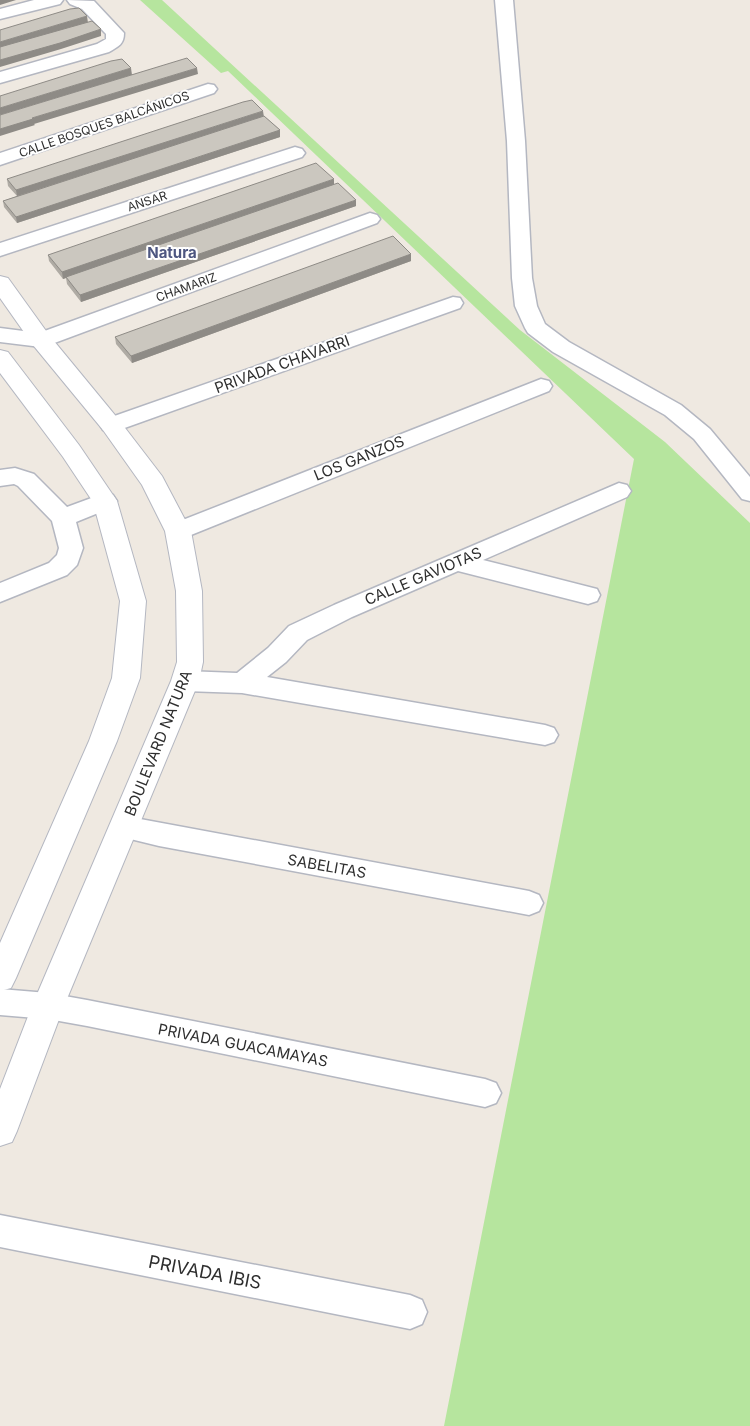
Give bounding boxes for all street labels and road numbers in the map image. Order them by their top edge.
street label: CALLE BOSQUES BALCÁNICOS [17,88,192,160]
street label: ANSAR [125,187,169,214]
street label: CHAMARIZ [154,269,218,305]
street label: PRIVADA CHAVARRI [212,331,352,397]
street label: LOS GANZOS [311,431,407,485]
street label: CALLE GAVIOTAS [362,543,484,609]
street label: BOULEVARD NATURA [120,667,196,819]
street label: SABELITAS [286,850,368,882]
street label: PRIVADA GUACAMAYAS [156,1019,330,1071]
street label: PRIVADA IBIS [147,1251,263,1293]

